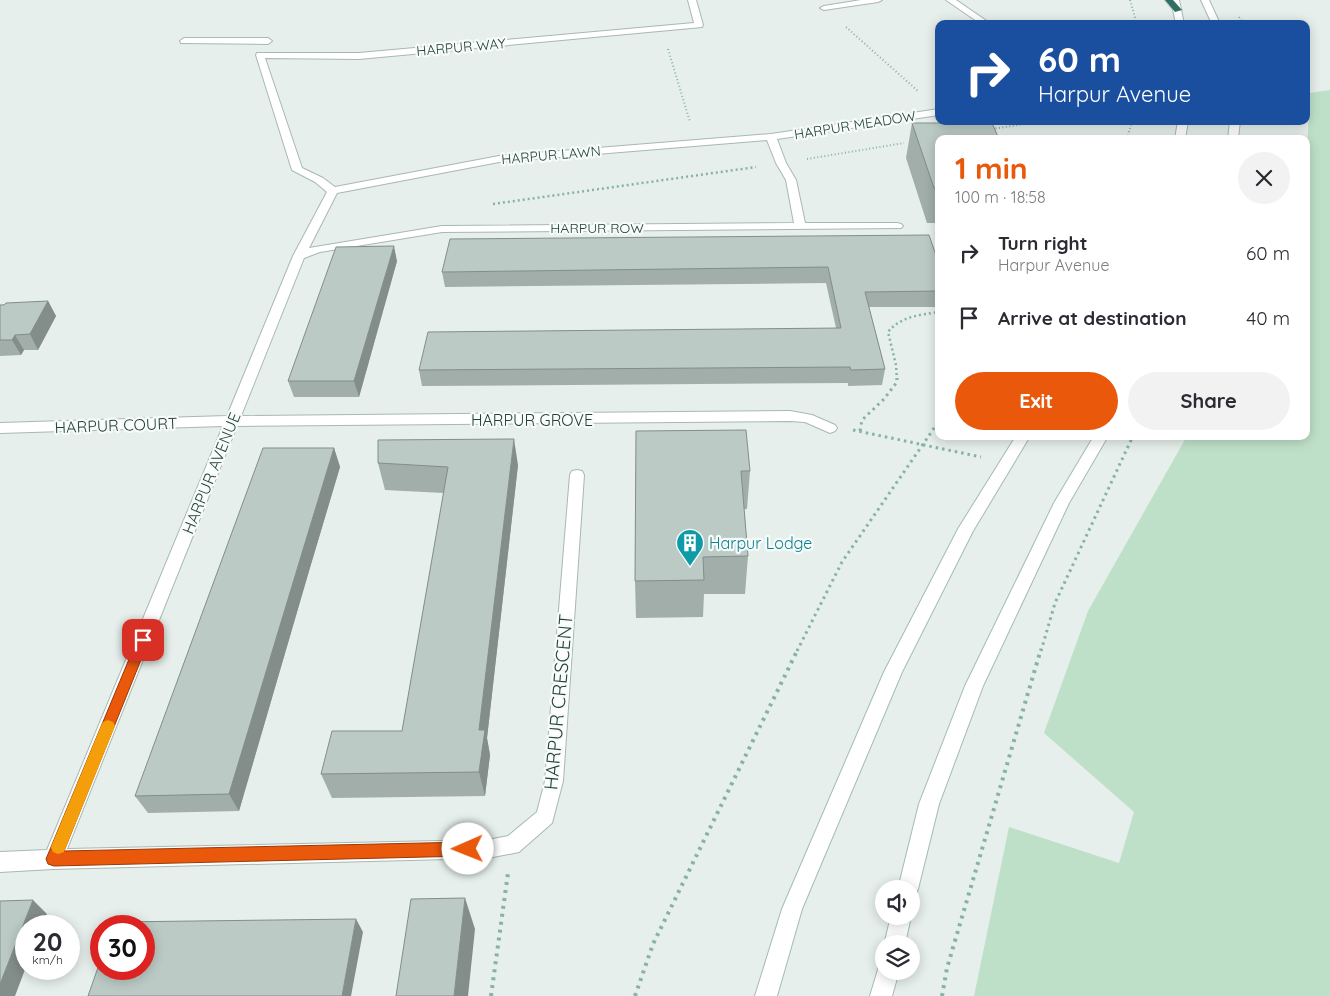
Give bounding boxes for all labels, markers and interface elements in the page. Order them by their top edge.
street label: HARPUR WAY [416,34,507,60]
text: 60 m [1038,37,1121,81]
icon: right [955,40,1020,105]
text: Harpur Avenue [1038,80,1191,108]
street label: HARPUR MEADOW [793,106,918,144]
street label: HARPUR LAWN [500,142,602,168]
text: 1 min [955,149,1028,187]
button: close [1238,152,1290,204]
text: 100 m · 18:58 [955,187,1046,207]
street label: HARPUR ROW [550,219,644,237]
text: Turn right [998,231,1087,255]
icon: right [955,239,983,267]
text: 60 m [1246,241,1290,265]
text: Harpur Avenue [998,255,1109,275]
icon: arrive [955,304,983,332]
text: Arrive at destination [998,306,1187,330]
text: 40 m [1246,306,1290,330]
button: Exit [955,372,1118,430]
button: Share [1128,372,1290,430]
street label: HARPUR AVENUE [177,409,245,537]
street label: HARPUR GROVE [471,410,593,430]
street label: HARPUR COURT [54,413,178,437]
building icon: Harpur Lodge [675,528,705,567]
place label: Harpur Lodge [709,533,812,553]
street label: HARPUR CRESCENT [538,613,578,791]
pin [122,619,164,661]
icon: arrive [129,626,157,654]
position arrow [441,822,493,874]
map controls [875,880,920,980]
button: sound [875,880,920,925]
speed limit sign: 30 [90,915,155,980]
text: 20 [33,926,62,957]
button: layers [875,935,920,980]
text: km/h [32,952,63,967]

